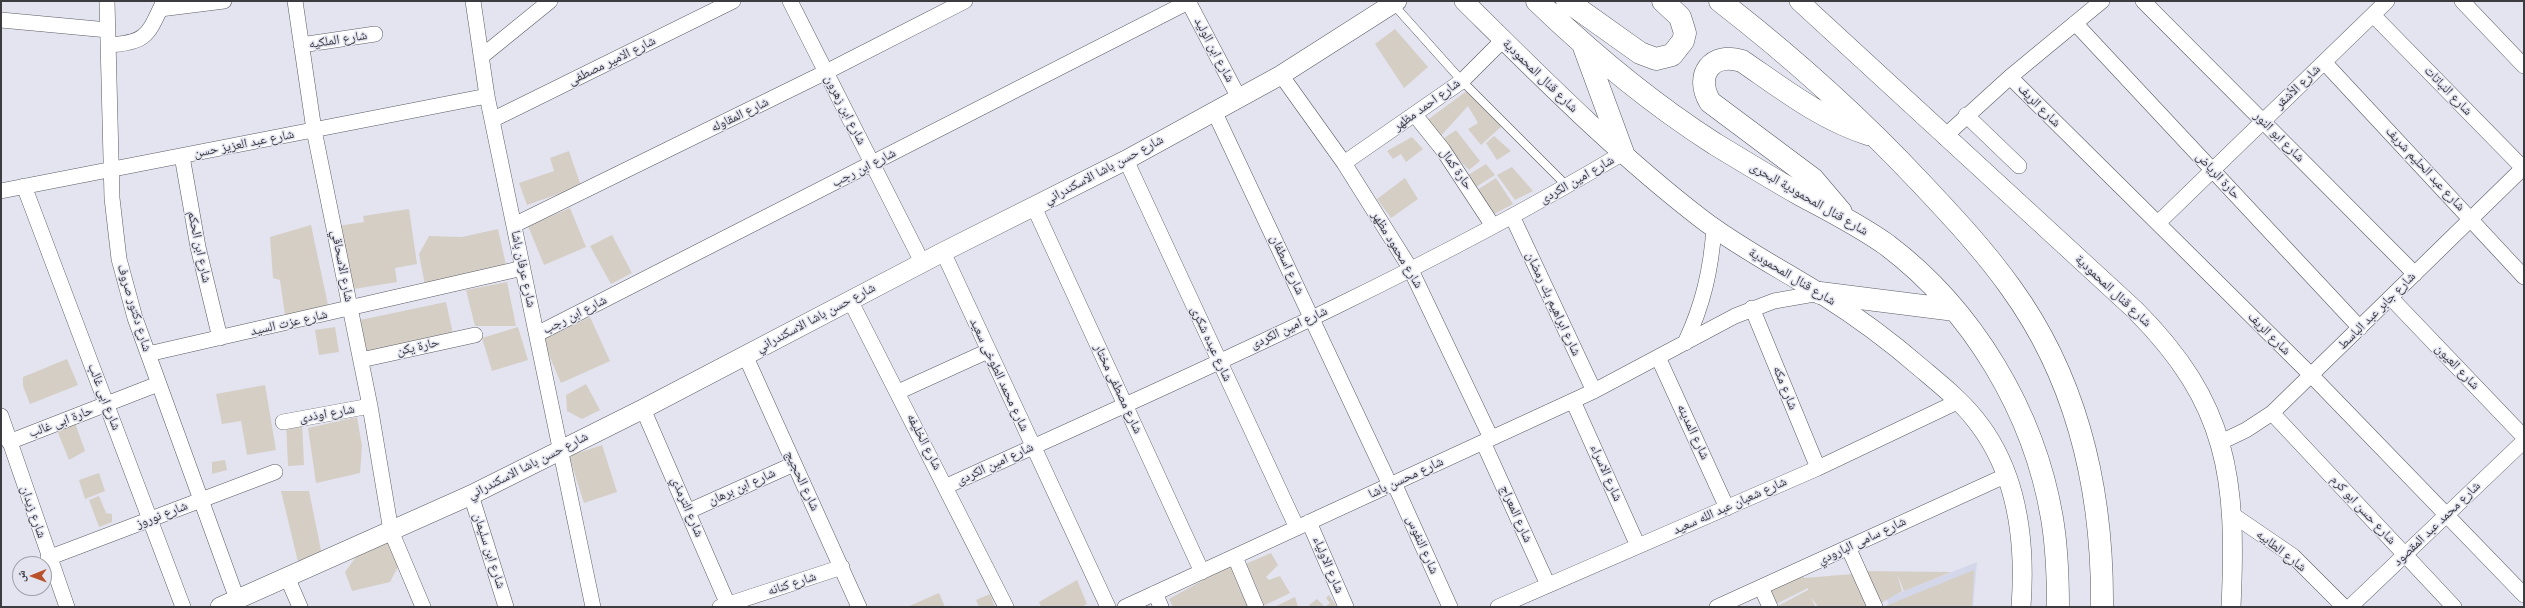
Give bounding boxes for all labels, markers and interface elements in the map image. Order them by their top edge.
street label: شارع ابن الوليد [1190,15,1238,85]
street label: شارع الملكيه [308,28,368,52]
street label: شارع الامير مصطفى [566,33,658,89]
street label: شارع قنال المحمودية [1499,36,1581,116]
street label: شارع الأشقر [2272,62,2324,112]
street label: شارع النباتات [2421,63,2475,119]
street label: شارع ابن زهرون [821,72,869,148]
street label: شارع احمد مظهر [1391,76,1463,134]
street label: شارع الريف [2014,81,2064,131]
street label: شارع المقاوله [709,94,771,136]
street label: شارع ابو النور [2251,109,2307,165]
street label: شارع عبد الحليم شريف [2382,124,2468,214]
street label: شارع عبد العزيز حسن [192,127,296,161]
street label: شارع حسن باشا الاسكندراني [1042,132,1166,208]
street label: شارع ابن رجب [829,145,899,191]
street label: حارة كمال [1436,145,1476,193]
street label: حارة الرياض [2192,149,2244,203]
street label: شارع امين الكردى [1537,152,1617,208]
street label: شارع قنال المحمودية البحرى [1747,159,1871,239]
street label: شارع محمود مظهر [1368,209,1426,291]
street label: شارع ابن الحكم [184,210,214,284]
street label: شارع الاسحاقي [327,229,357,303]
street label: شارع عرفان باشا [507,229,539,309]
street label: شارع اسطفان [1266,233,1308,297]
street label: شارع قنال المحمودية [1746,245,1838,309]
street label: شارع ابراهيم بك رمضان [1522,249,1584,359]
street label: شارع قنال المحمودية [2072,252,2154,330]
street label: شارع دكتور صروف [113,262,155,354]
street label: شارع جابر عبد الباسط [2335,269,2419,353]
street label: شارع حسن باشا الاسكندراني [754,280,878,356]
street label: شارع ابن رجب [540,292,610,338]
street label: شارع امين الكردى [1248,303,1330,353]
street label: شارع عبده شكرى [1187,304,1235,384]
street label: شارع عزت السيد [249,307,329,339]
street label: شارع الريف [2244,309,2294,359]
street label: شارع محمد الطوخى سعيد [966,316,1032,434]
street label: حارة يكن [395,335,441,359]
street label: شارع العيون [2431,341,2483,393]
street label: شارع مصطفى مختار [1090,342,1146,436]
street label: شارع ابى غالب [84,361,124,433]
street label: شارع مكه [1769,364,1801,412]
street label: شارع اوذدى [298,401,356,427]
street label: شارع المدينه [1673,402,1713,462]
street label: حارة ابى غالب [27,403,95,441]
street label: شارع الخليفه [903,411,945,473]
street label: شارع حسن باشا الاسكندراني [465,429,591,503]
street label: شارع امين الكردى [954,439,1036,489]
street label: شارع الاسراء [1587,442,1625,504]
street label: شارع الحجيج [781,448,823,514]
street label: شارع محسن باشا [1366,454,1446,502]
street label: شارع ابن برهان [706,465,778,509]
street label: شارع حسن ابو كرم [2327,472,2399,548]
street label: شارع شعبان عبد الله سعيد [1671,474,1789,538]
street label: شارع الترمذي [667,475,707,539]
street label: شارع محمد عبد المقصود [2390,478,2484,570]
street label: شارع المعراج [1496,483,1536,545]
street label: شارع زيدان [17,484,49,540]
street label: شارع نوروز [134,498,190,532]
street label: شارع ابن سليمان [469,511,509,591]
street label: شارع النفوس [1402,514,1442,576]
street label: شارع سامى البارودي [1815,514,1909,568]
street label: شارع الطابيه [2253,527,2309,575]
street label: شارع الاولياء [1309,534,1347,596]
north arrow [12,556,52,596]
street label: شارع كنانه [766,569,818,599]
text: ش [14,570,28,582]

